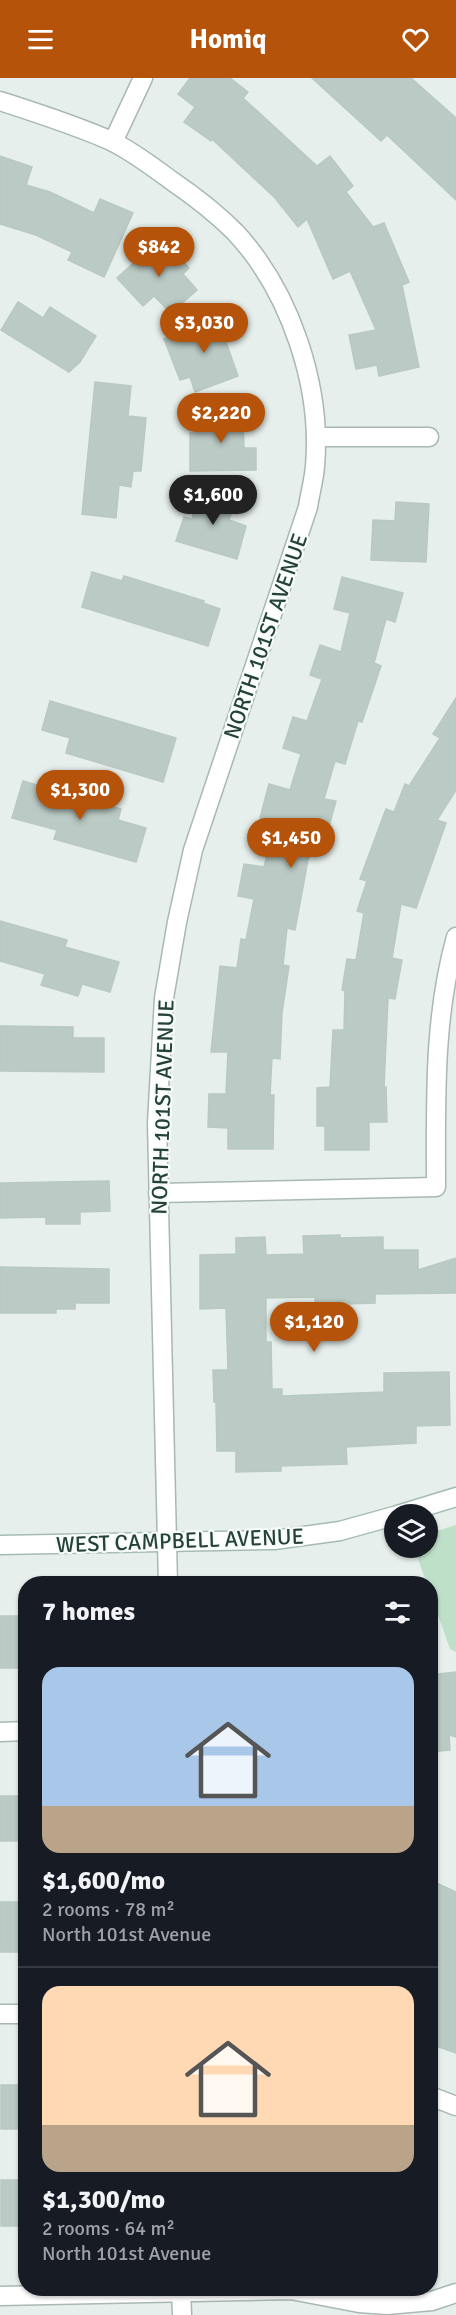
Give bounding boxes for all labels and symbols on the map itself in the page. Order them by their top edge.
pin: $842 [123,227,195,278]
pin: $3,030 [155,303,253,354]
pin: $2,220 [172,393,270,444]
pin: $1,600 [164,475,262,526]
street label: NORTH 101ST AVENUE [218,530,313,742]
pin: $1,300 [31,770,129,821]
pin: $1,450 [242,818,340,869]
street label: NORTH 101ST AVENUE [145,999,180,1215]
pin: $1,120 [265,1302,363,1353]
street label: WEST CAMPBELL AVENUE [56,1523,304,1558]

